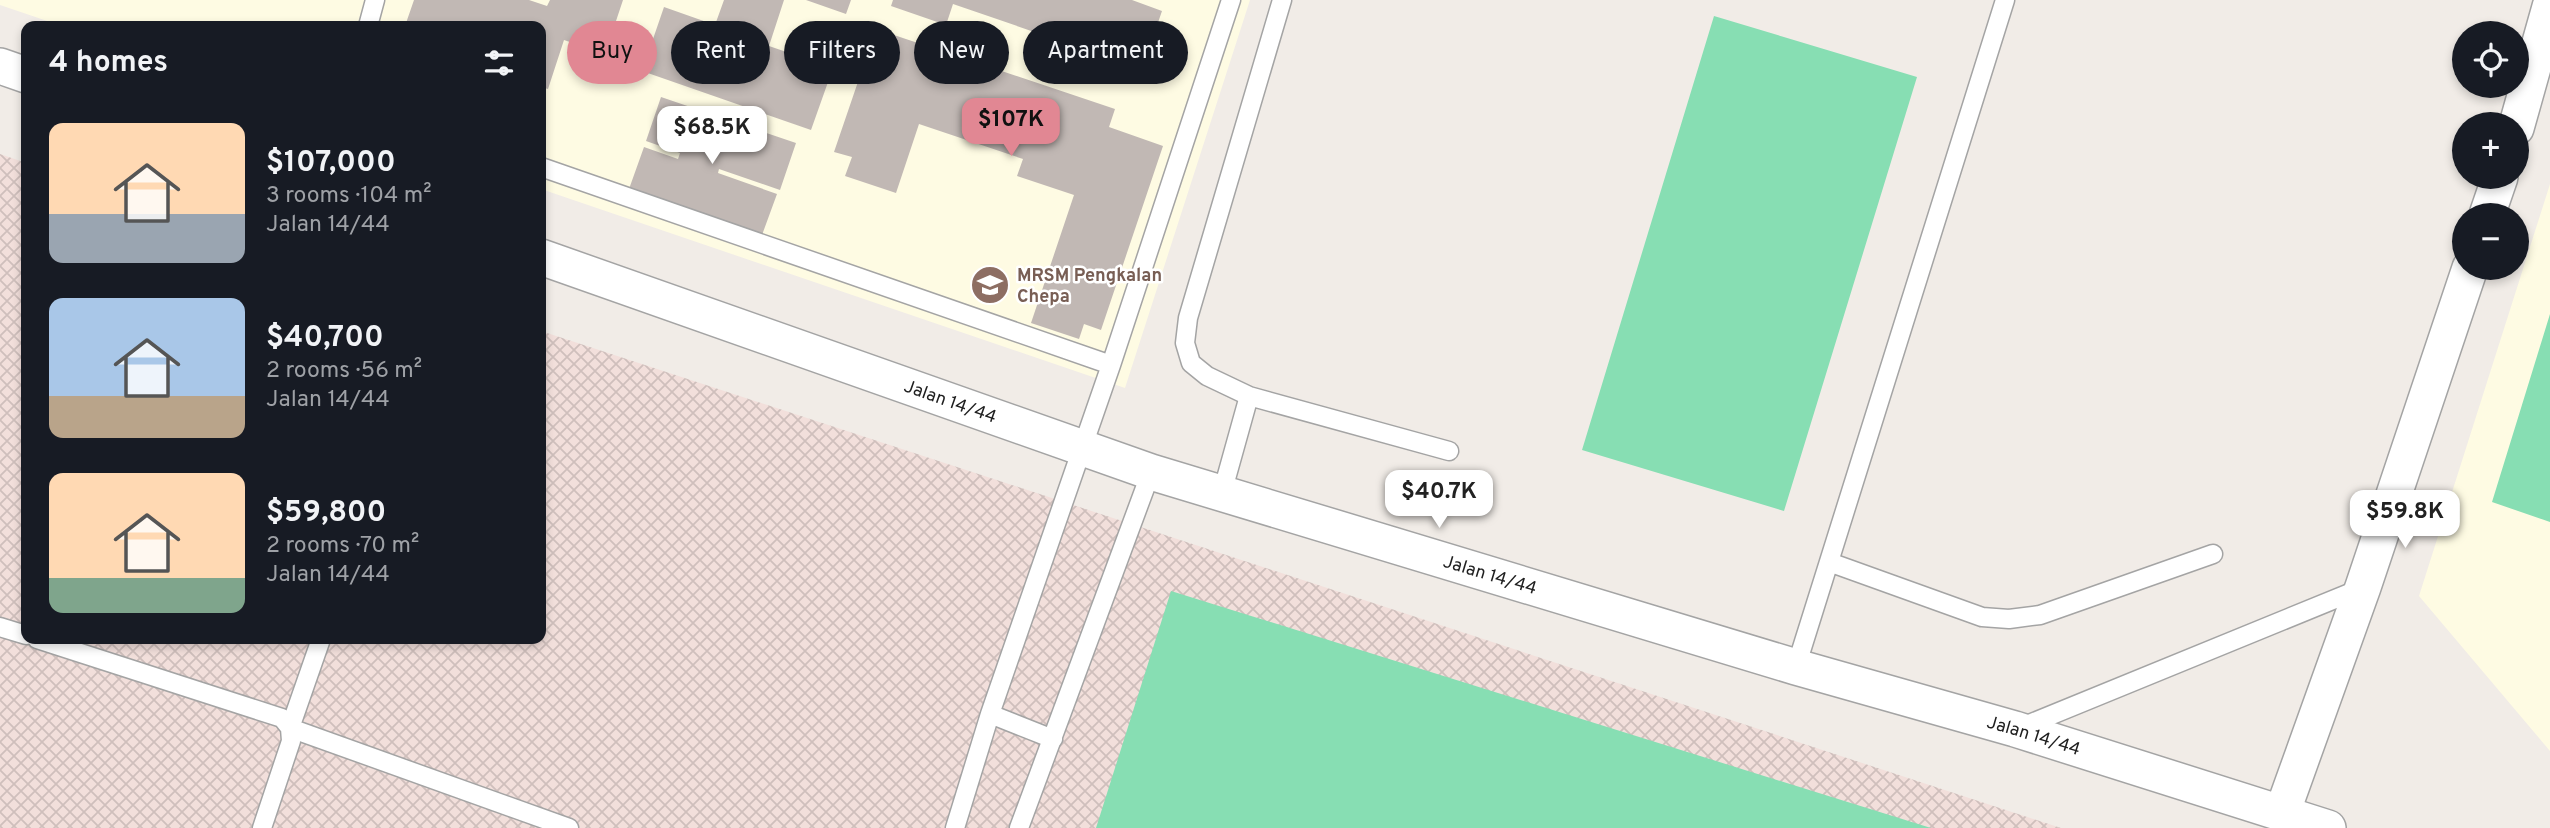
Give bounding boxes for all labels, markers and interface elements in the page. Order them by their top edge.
chip: Buy [567,21,657,84]
chip: Rent [671,21,770,84]
chip: Filters [784,21,900,84]
chip: New [914,21,1009,84]
chip: Apartment [1023,21,1188,84]
map controls [2452,21,2529,280]
button: locate [2452,21,2529,98]
icon: filters [480,44,518,82]
text: 4 homes [49,45,168,82]
pin: $107K [962,99,1060,158]
pin: $68.5K [655,106,769,166]
text: $107K [978,106,1044,135]
button: + [2452,112,2529,189]
text: $68.5K [673,114,751,143]
text: $107,000 [266,145,396,182]
icon: home [105,151,189,235]
text: 3 rooms · 104 m² [266,182,431,211]
button: − [2452,203,2529,280]
text: Jalan 14/44 [266,211,390,240]
school or university icon: MRSM Pengkalan Chepa [969,264,1011,306]
place label: MRSM Pengkalan Chepa [1017,265,1162,309]
text: $40,700 [266,320,384,357]
icon: home [105,326,189,410]
text: 2 rooms · 56 m² [266,357,422,386]
street label: Jalan 14/44 [900,376,999,430]
text: Jalan 14/44 [266,386,390,415]
pin: $40.7K [1382,470,1496,530]
text: $40.7K [1401,478,1477,507]
pin: $59.8K [2348,490,2462,550]
text: $59,800 [266,495,386,532]
text: $59.8K [2366,498,2444,527]
icon: home [105,501,189,585]
text: 2 rooms · 70 m² [266,532,419,561]
street label: Jalan 14/44 [1440,551,1539,601]
text: Jalan 14/44 [266,561,390,590]
street label: Jalan 14/44 [1984,712,2083,762]

